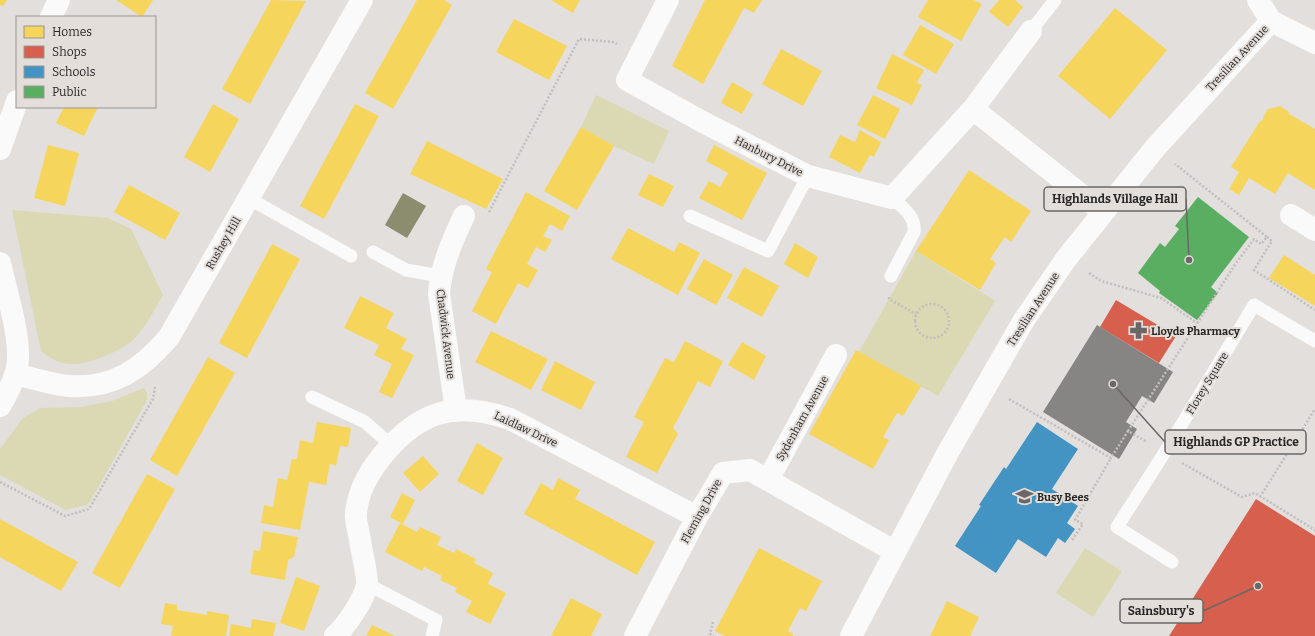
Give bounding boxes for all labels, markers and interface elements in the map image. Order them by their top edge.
legend [16,16,156,108]
street label: Tresilian Avenue [1203,23,1271,94]
text: Homes [52,25,92,39]
text: Shops [52,45,87,59]
text: Schools [52,65,96,79]
text: Public [52,85,87,99]
street label: Hanbury Drive [732,134,805,179]
callout: Highlands Village Hall [1044,187,1186,211]
text: Highlands Village Hall [1052,192,1178,206]
street label: Rushey Hill [203,215,244,272]
street label: Tresilian Avenue [1005,270,1062,349]
street label: Chadwick Avenue [434,288,457,380]
pharmacy icon: Lloyds Pharmacy [1128,321,1148,341]
place label: Lloyds Pharmacy [1151,325,1241,338]
street label: Florey Square [1184,350,1231,417]
street label: Sydenham Avenue [774,373,831,463]
street label: Laidlaw Drive [492,409,560,450]
callout: Highlands GP Practice [1165,430,1306,454]
text: Highlands GP Practice [1173,435,1299,449]
street label: Fleming Drive [678,477,724,546]
school or university icon: Busy Bees [1014,487,1034,507]
place label: Busy Bees [1037,491,1089,504]
callout: Sainsbury's [1120,599,1203,623]
text: Sainsbury's [1128,604,1194,618]

